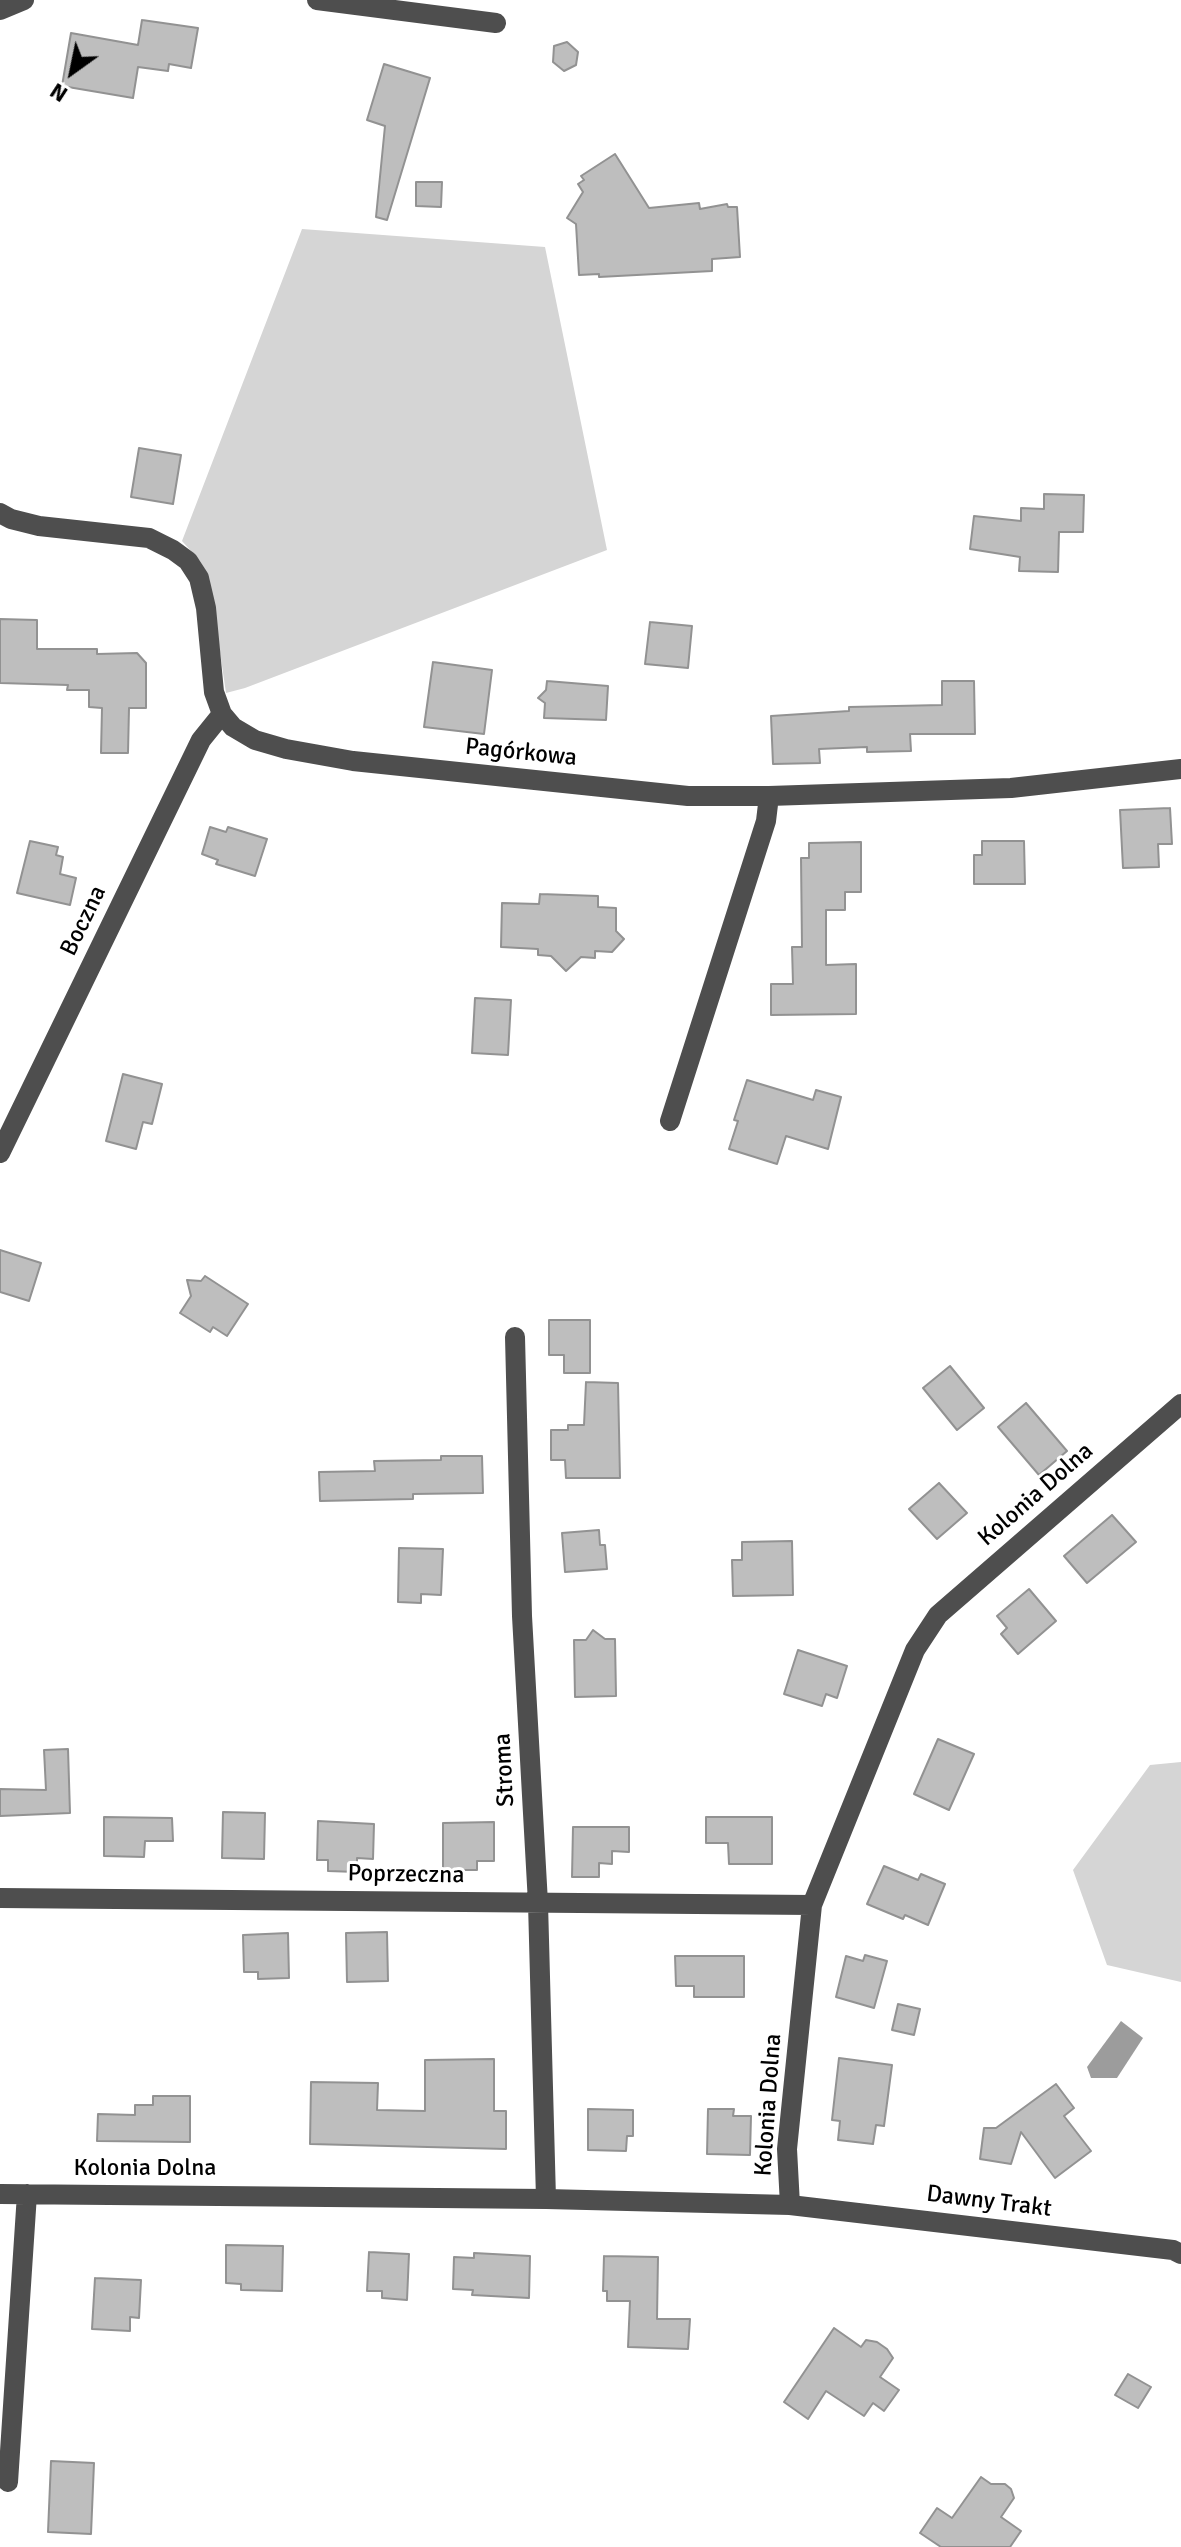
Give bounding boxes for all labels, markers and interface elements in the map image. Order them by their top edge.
north arrow [32,32,112,112]
text: N [45,77,72,108]
street label: Pagórkowa [464,733,578,773]
street label: Boczna [55,881,113,961]
street label: Kolonia Dolna [973,1437,1099,1553]
street label: Stroma [489,1732,521,1808]
street label: Poprzeczna [347,1860,465,1890]
street label: Kolonia Dolna [750,2033,788,2177]
street label: Kolonia Dolna [73,2155,217,2183]
street label: Dawny Trakt [925,2180,1053,2224]

